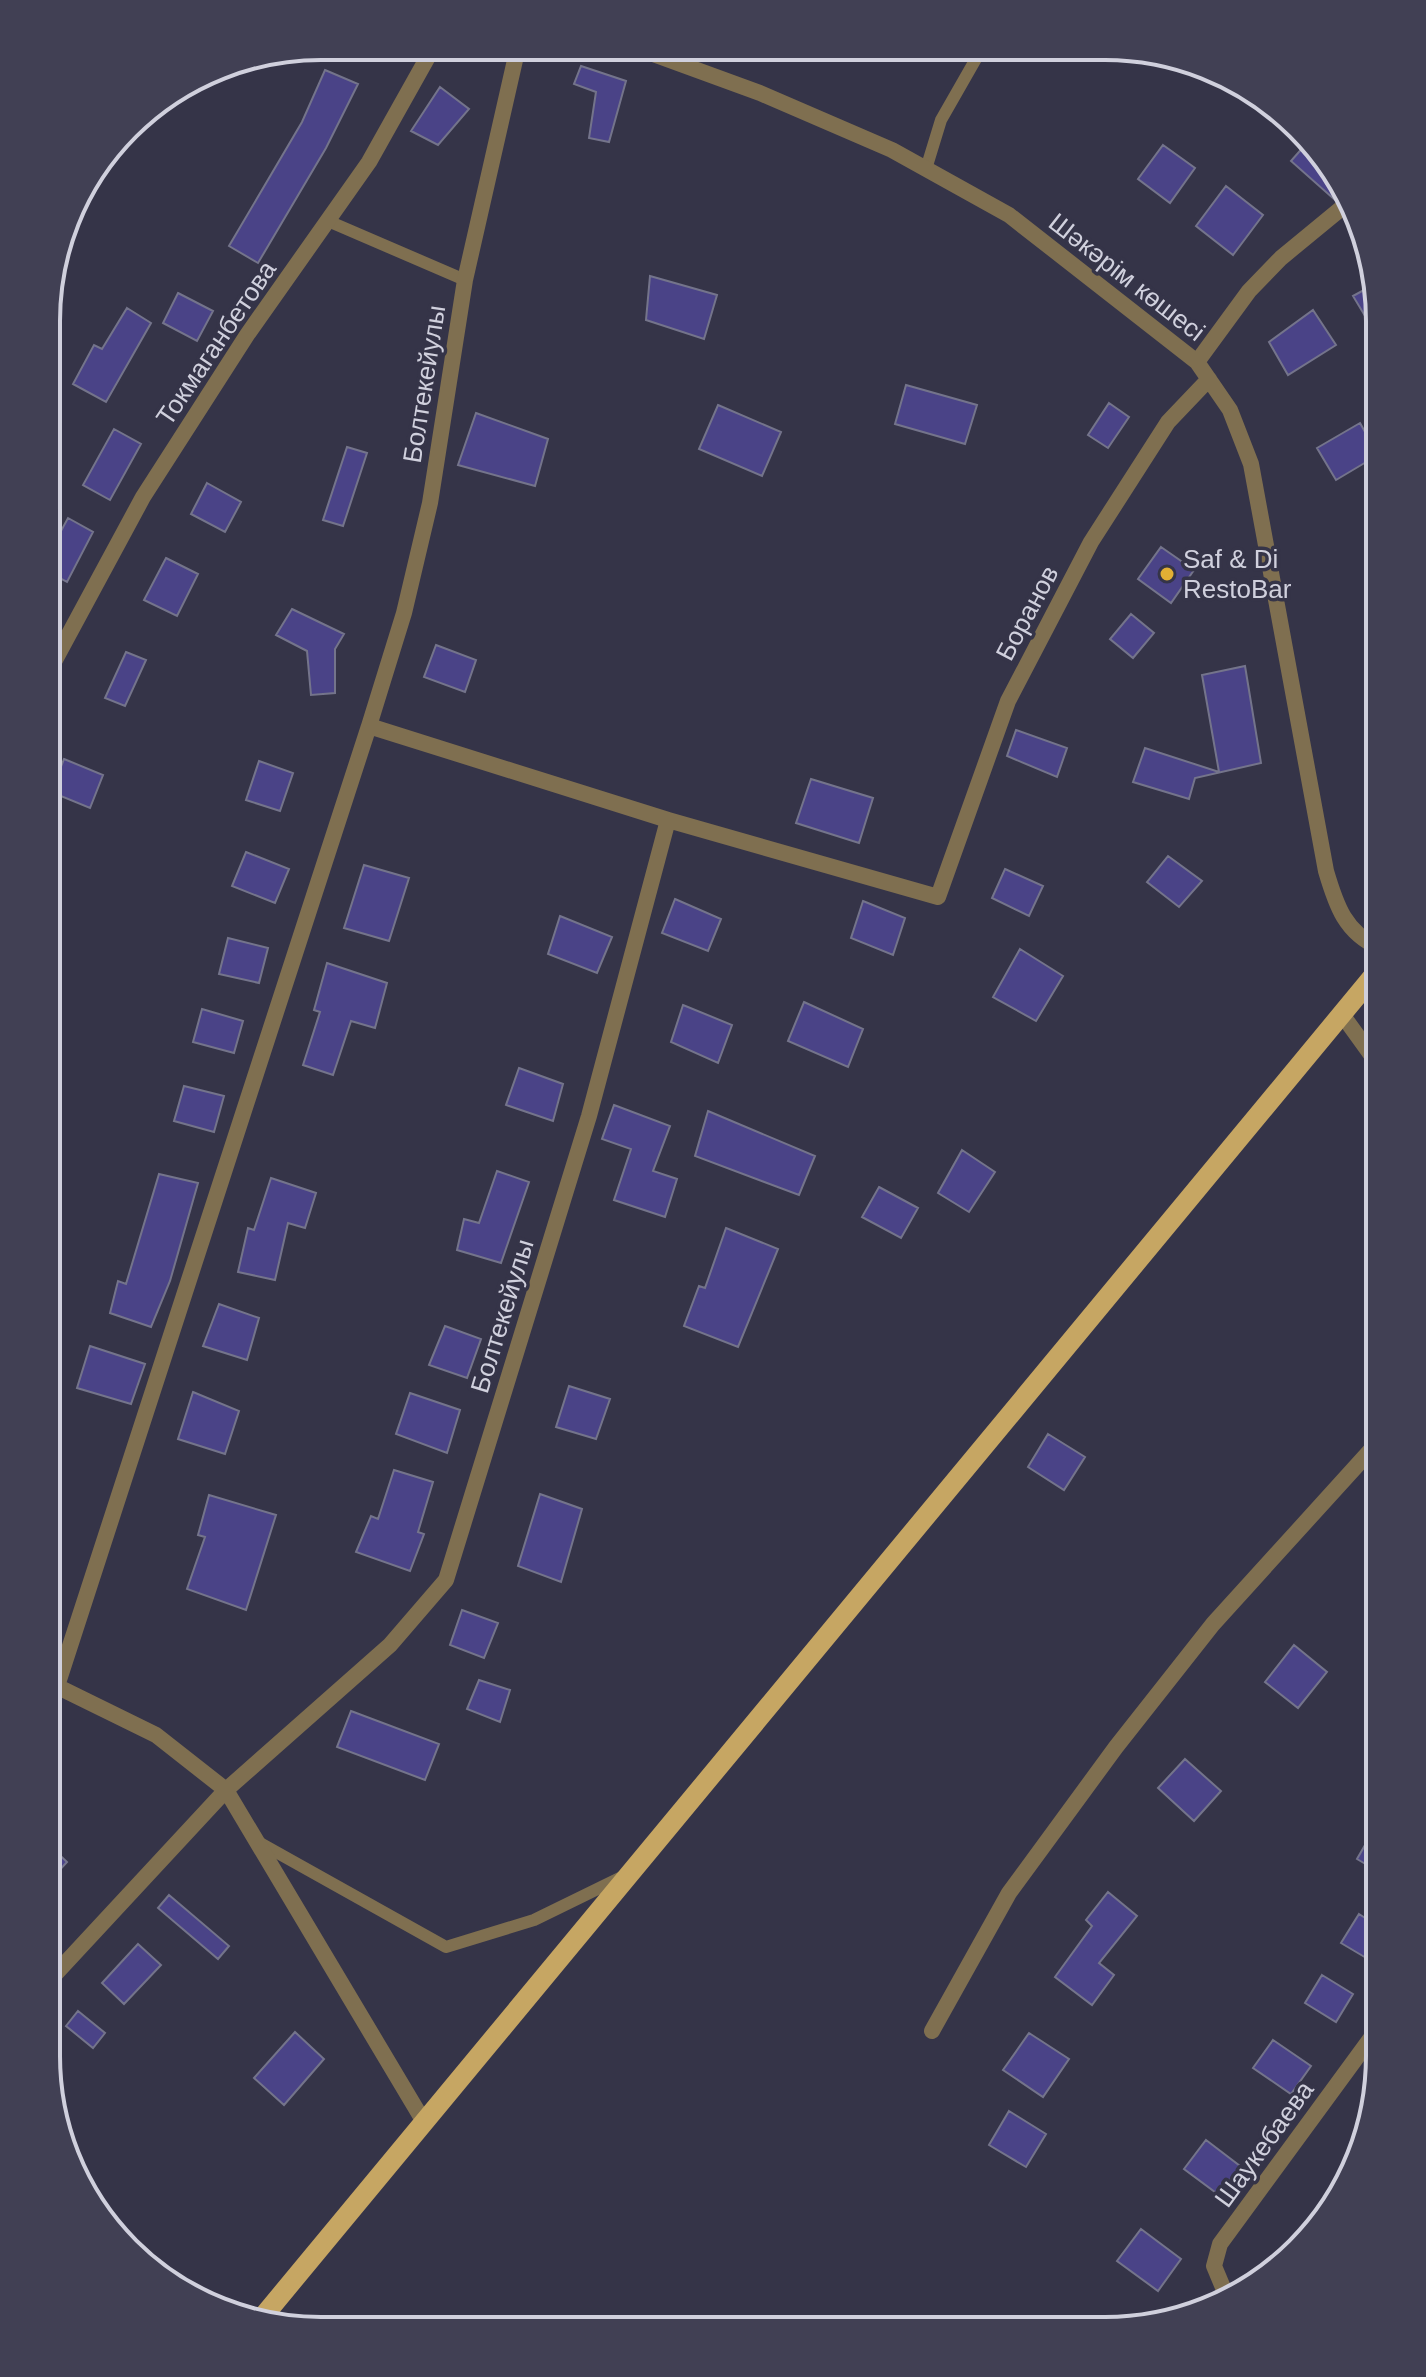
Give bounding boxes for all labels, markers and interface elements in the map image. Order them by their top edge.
street label: Шәкәрім көшесі [1043,207,1211,347]
street label: Токмаганбетова [150,255,282,431]
street label: Болтекейулы [397,303,451,465]
place label: Saf & Di RestoBar [1183,544,1292,604]
street label: Боранов [990,560,1064,666]
marker: Saf & Di RestoBar [1158,565,1176,583]
street label: Болтекейулы [464,1236,540,1396]
street label: Шаукебаева [1208,2075,1320,2213]

